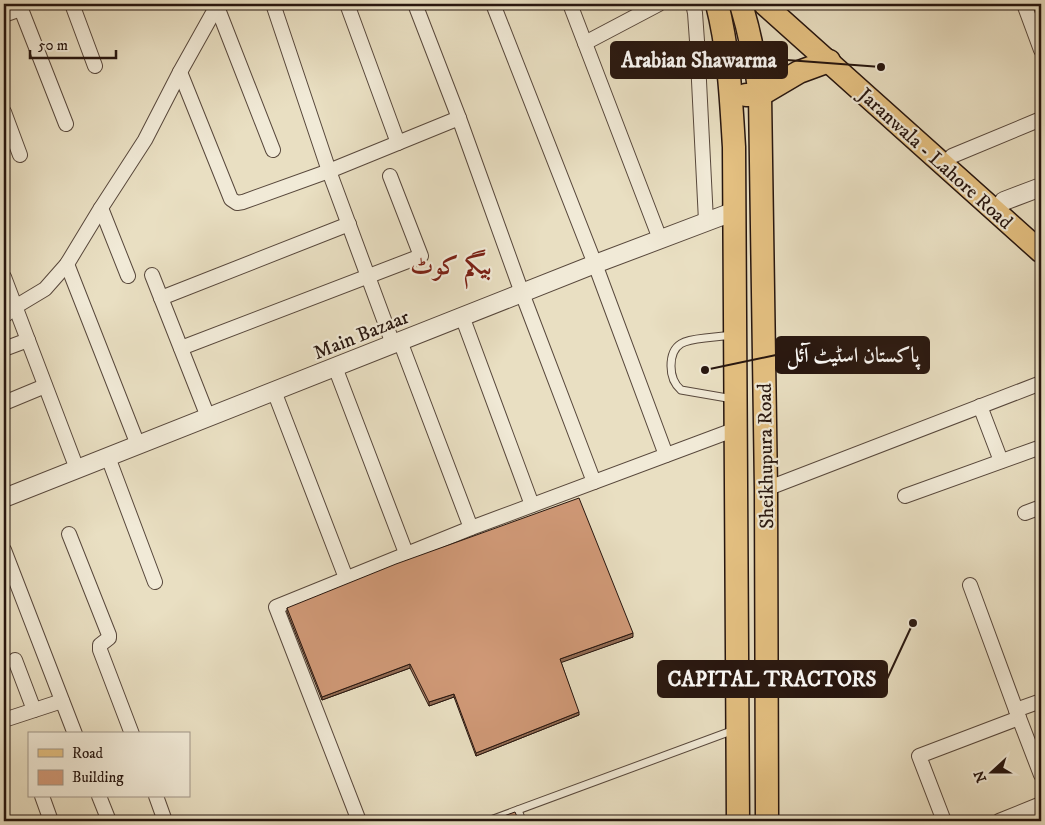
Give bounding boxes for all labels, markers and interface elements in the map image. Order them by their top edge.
scale bar [30,28,116,60]
text: 50 m [38,36,68,55]
callout: Arabian Shawarma [611,42,787,78]
text: Arabian Shawarma [620,48,778,74]
street label: Jaranwala - Lahore Road [851,82,1017,235]
district label: بیگم کوٹ [410,249,492,290]
street label: Main Bazaar [310,305,414,366]
callout: پاکستان اسٹیٹ آئل [776,337,929,373]
text: پاکستان اسٹیٹ آئل [787,342,921,370]
street label: Sheikhupura Road [753,383,780,529]
callout: CAPITAL TRACTORS [658,661,887,697]
text: CAPITAL TRACTORS [667,667,877,693]
legend [28,732,190,798]
text: Road [72,744,104,763]
north arrow [968,748,1018,798]
text: N [970,767,991,785]
text: Building [72,768,124,787]

